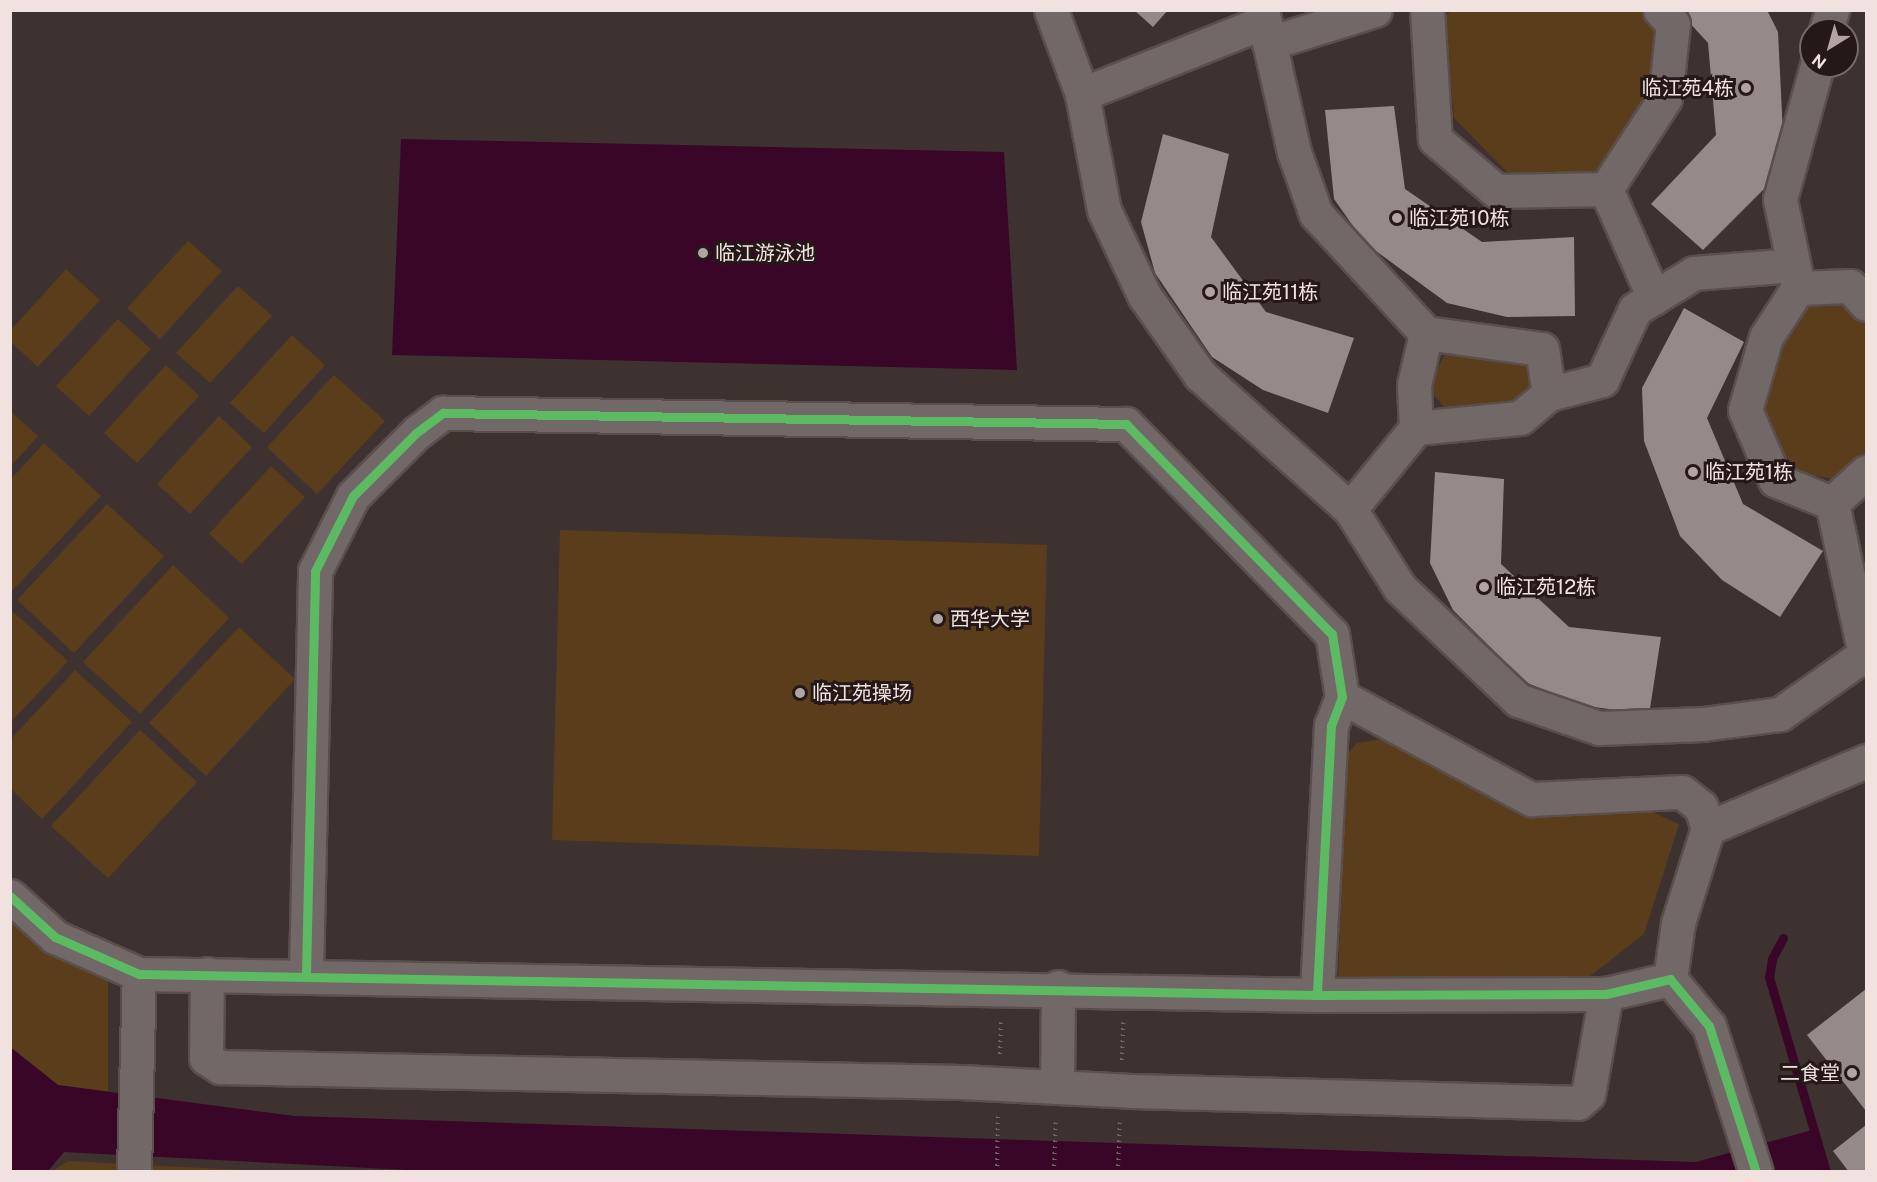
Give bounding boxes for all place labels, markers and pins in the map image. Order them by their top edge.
place label: 临江苑4栋 [1641,76,1734,100]
marker: 临江苑4栋 [1739,81,1753,95]
place label: 临江苑10栋 [1409,206,1509,230]
marker: 临江苑10栋 [1390,211,1404,225]
place label: 临江游泳池 [715,241,815,265]
marker: 临江游泳池 [696,246,710,260]
place label: 临江苑11栋 [1222,280,1318,304]
marker: 临江苑11栋 [1203,285,1217,299]
place label: 临江苑1栋 [1705,460,1793,484]
marker: 临江苑1栋 [1686,465,1700,479]
place label: 临江苑12栋 [1496,575,1596,599]
marker: 临江苑12栋 [1477,580,1491,594]
place label: 西华大学 [950,607,1030,631]
marker: 西华大学 [931,612,945,626]
place label: 临江苑操场 [812,681,912,705]
marker: 临江苑操场 [793,686,807,700]
place label: 二食堂 [1780,1061,1840,1085]
marker: 二食堂 [1845,1066,1859,1080]

